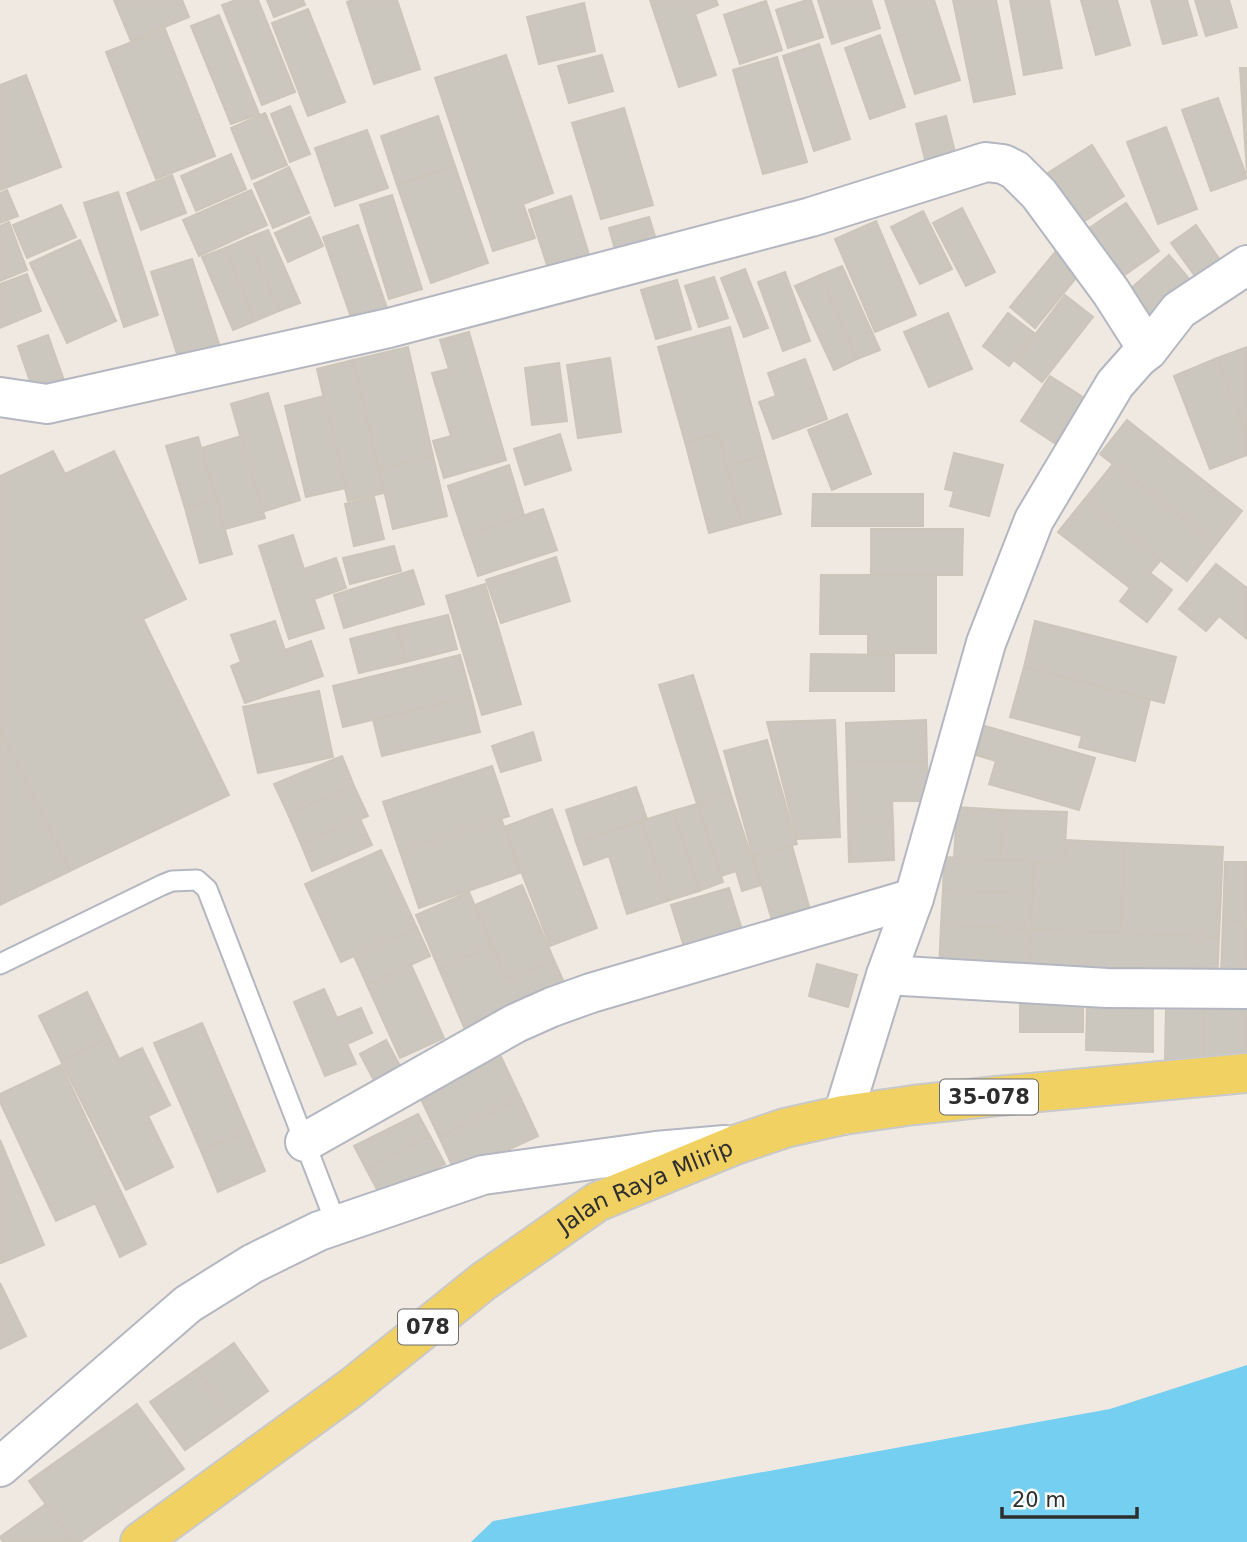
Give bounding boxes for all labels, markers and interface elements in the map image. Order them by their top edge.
road number: 35-078 [940,1080,1038,1114]
street label: Jalan Raya Mlirip [551,1134,737,1240]
road number: 078 [398,1310,458,1344]
scale bar [1002,1476,1137,1520]
text: 20 m [1012,1488,1066,1512]

